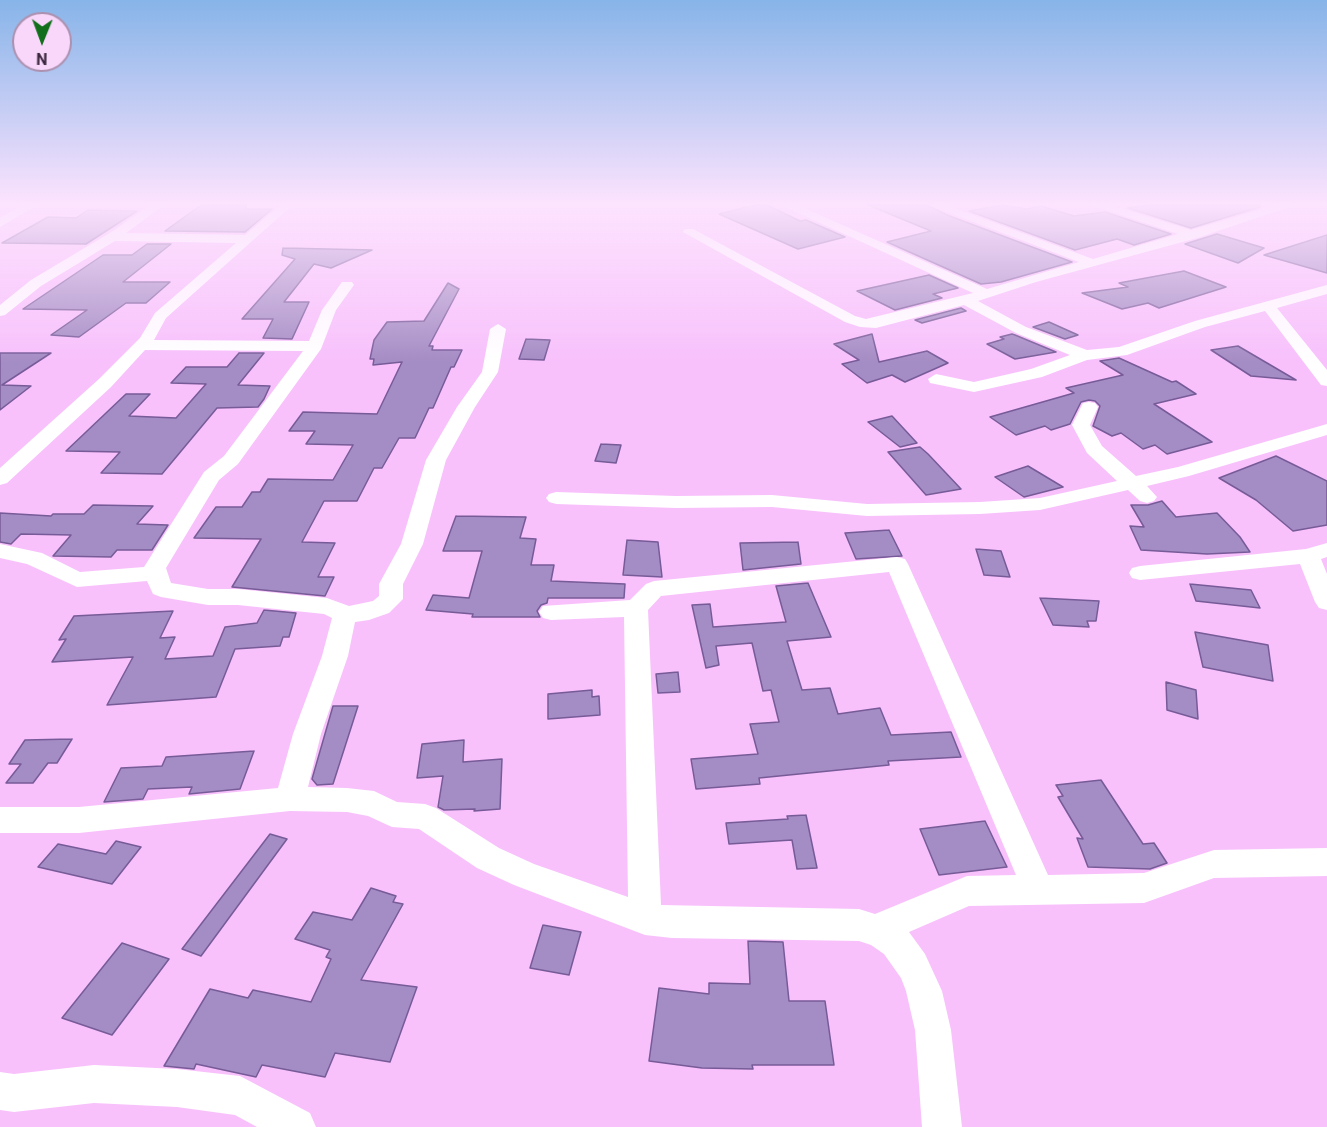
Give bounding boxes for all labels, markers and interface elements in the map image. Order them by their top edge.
north arrow [12,12,72,72]
text: N [36,49,48,68]

